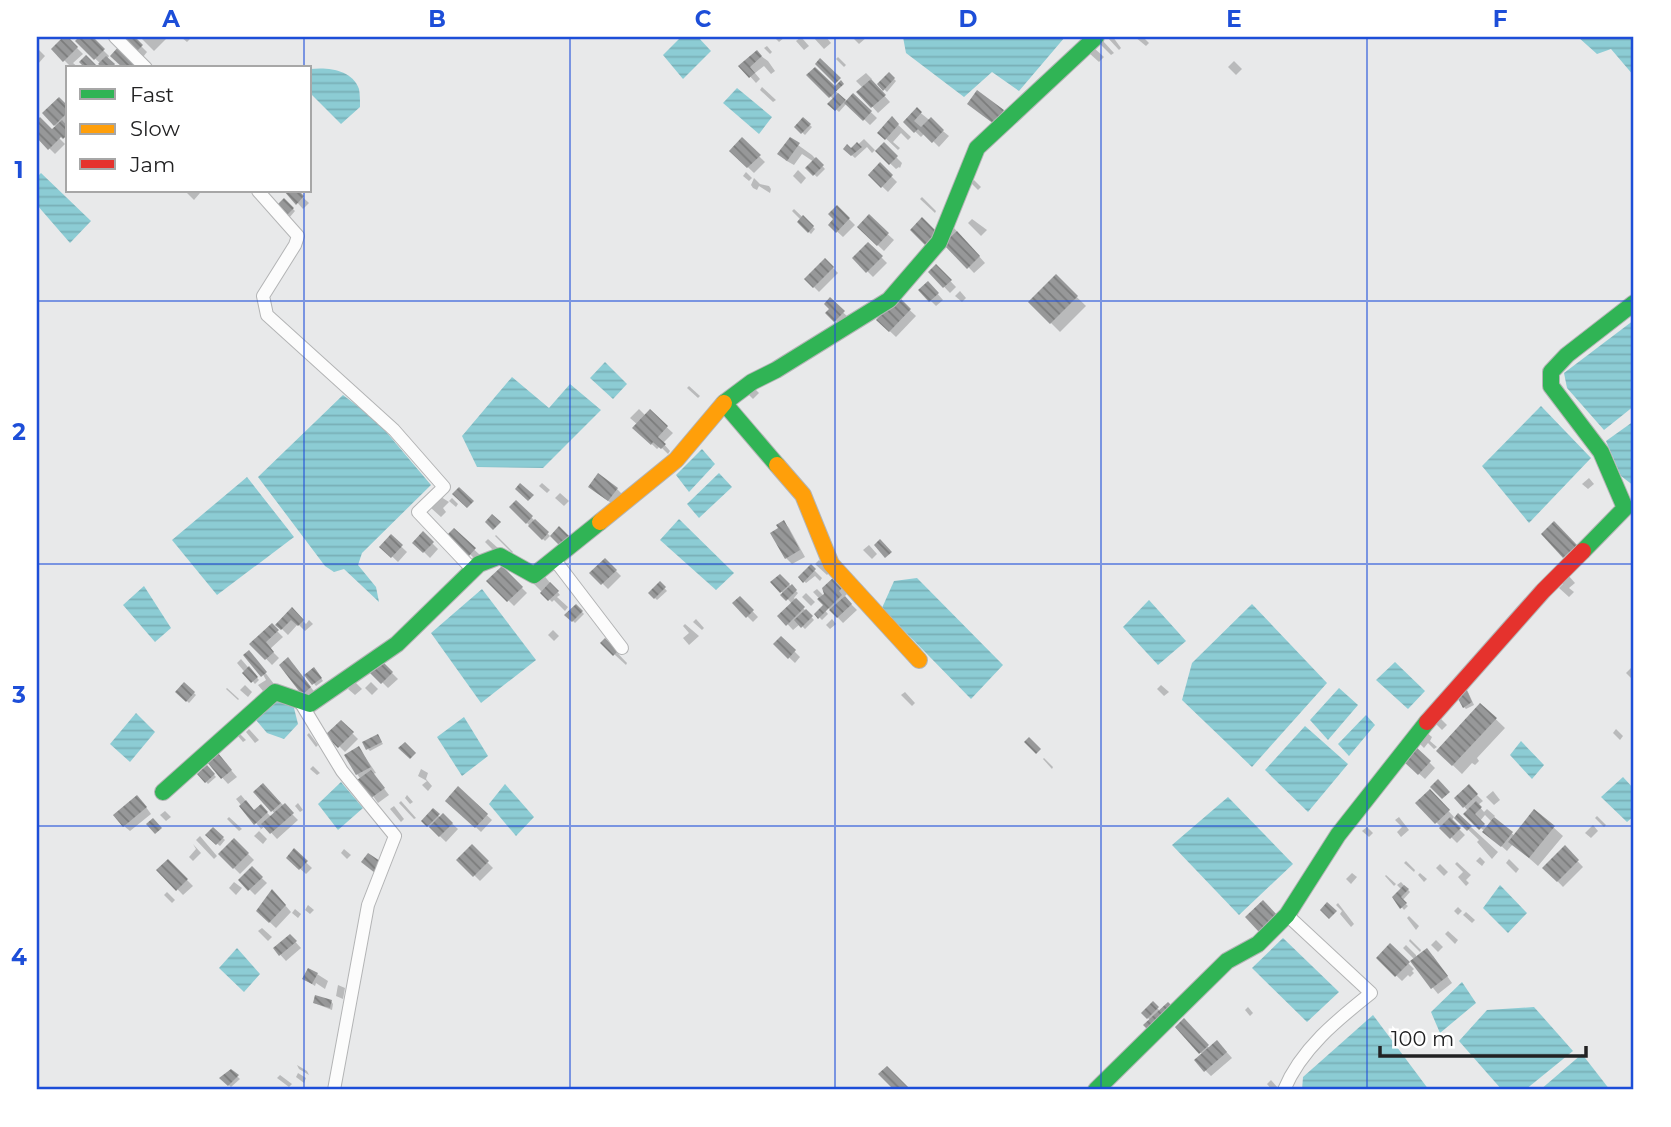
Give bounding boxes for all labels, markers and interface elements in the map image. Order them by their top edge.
text: A [161,5,180,33]
text: B [428,5,446,33]
text: C [695,5,712,33]
text: D [959,5,978,33]
text: E [1226,5,1242,33]
text: F [1493,5,1508,33]
legend [66,66,312,192]
text: Fast [130,82,174,107]
text: Slow [130,116,180,141]
text: Jam [129,152,175,177]
text: 1 [14,156,24,184]
text: 2 [12,418,26,446]
text: 3 [11,681,26,709]
text: 4 [11,943,27,971]
scale bar [1380,1015,1587,1059]
text: 100 m [1391,1026,1454,1051]

